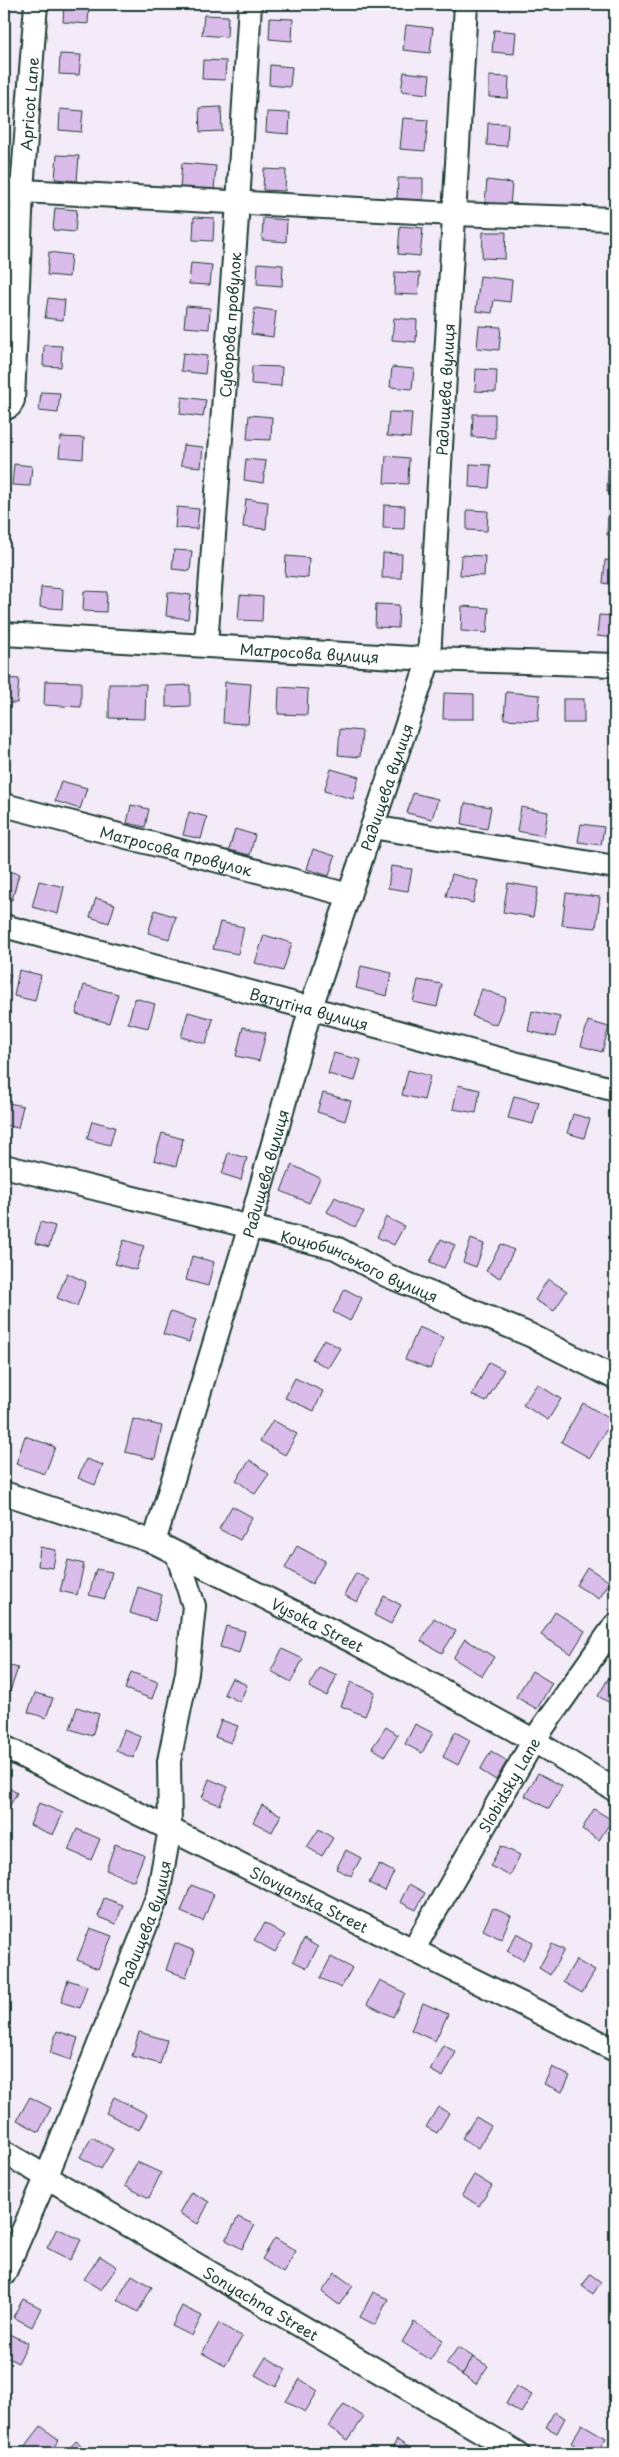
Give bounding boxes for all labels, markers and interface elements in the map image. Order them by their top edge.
street label: Apricot Lane [13,56,43,152]
street label: Суворова провулок [212,251,246,398]
street label: Радищева вулиця [429,323,459,456]
street label: Матросова вулиця [239,636,380,668]
street label: Радищева вулиця [353,720,418,853]
street label: Матросова провулок [98,819,255,881]
street label: Ватутіна вулиця [247,981,371,1035]
street label: Радищева вулиця [236,1106,294,1240]
street label: Коцюбинського вулиця [278,1223,442,1307]
street label: Vysoka Street [268,1591,368,1657]
street label: Slobidsky Lane [472,1732,545,1837]
street label: Радищева вулиця [111,1858,176,1990]
street label: Slovyanska Street [246,1859,373,1938]
street label: Sonyachna Street [199,2260,323,2345]

